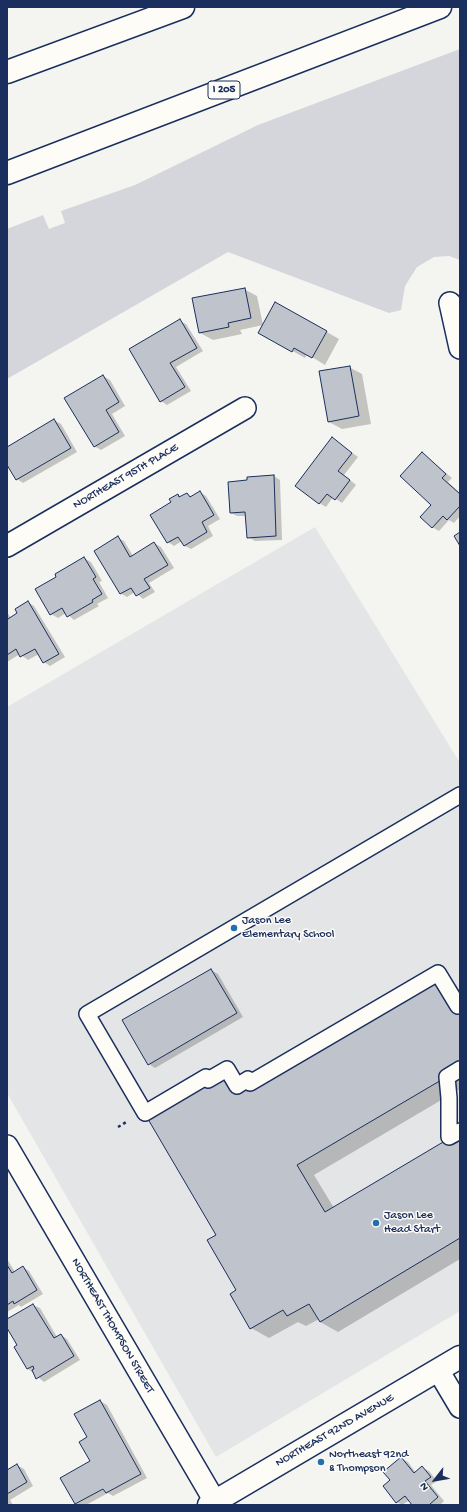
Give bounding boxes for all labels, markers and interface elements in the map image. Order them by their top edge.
road number: I 205 [208,81,240,99]
street label: NORTHEAST 95TH PLACE [71,441,181,513]
place label: Jason Lee Elementary School [242,914,334,942]
marker: Jason Lee Elementary School [229,923,239,933]
place label: Jason Lee Head Start [384,1209,440,1237]
marker: Jason Lee Head Start [371,1218,381,1228]
street label: NORTHEAST THOMPSON STREET [67,1256,157,1396]
street label: NORTHEAST 92ND AVENUE [273,1391,397,1471]
place label: Northeast 92nd & Thompson [329,1448,408,1476]
marker: Northeast 92nd & Thompson [316,1457,326,1467]
north arrow [415,1460,455,1500]
text: N [418,1480,432,1492]

